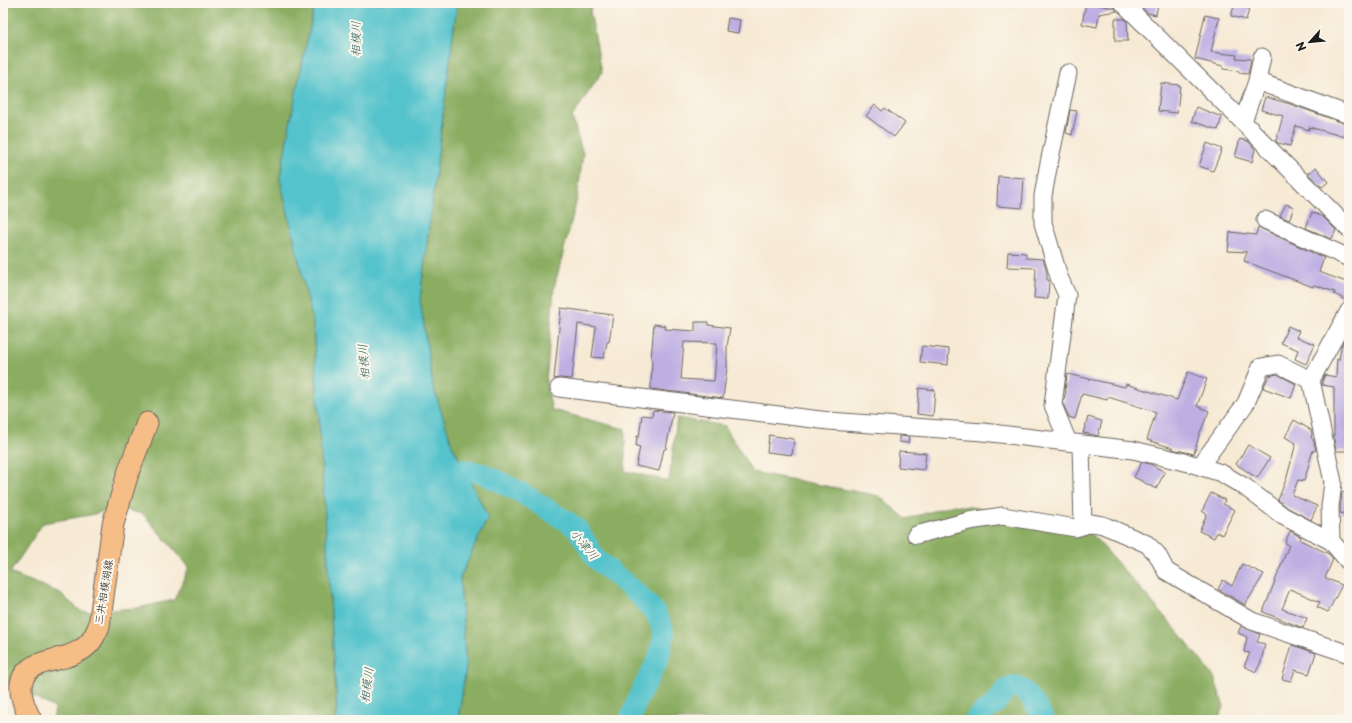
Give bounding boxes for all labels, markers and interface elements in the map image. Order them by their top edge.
water label: 相模川 [346,21,364,57]
north arrow [1290,22,1330,62]
text: N [1291,39,1310,55]
water label: 相模川 [352,343,374,381]
water label: 小津川 [567,524,603,564]
street label: 三井相模湖線 [89,558,117,626]
water label: 相模川 [355,666,377,704]

